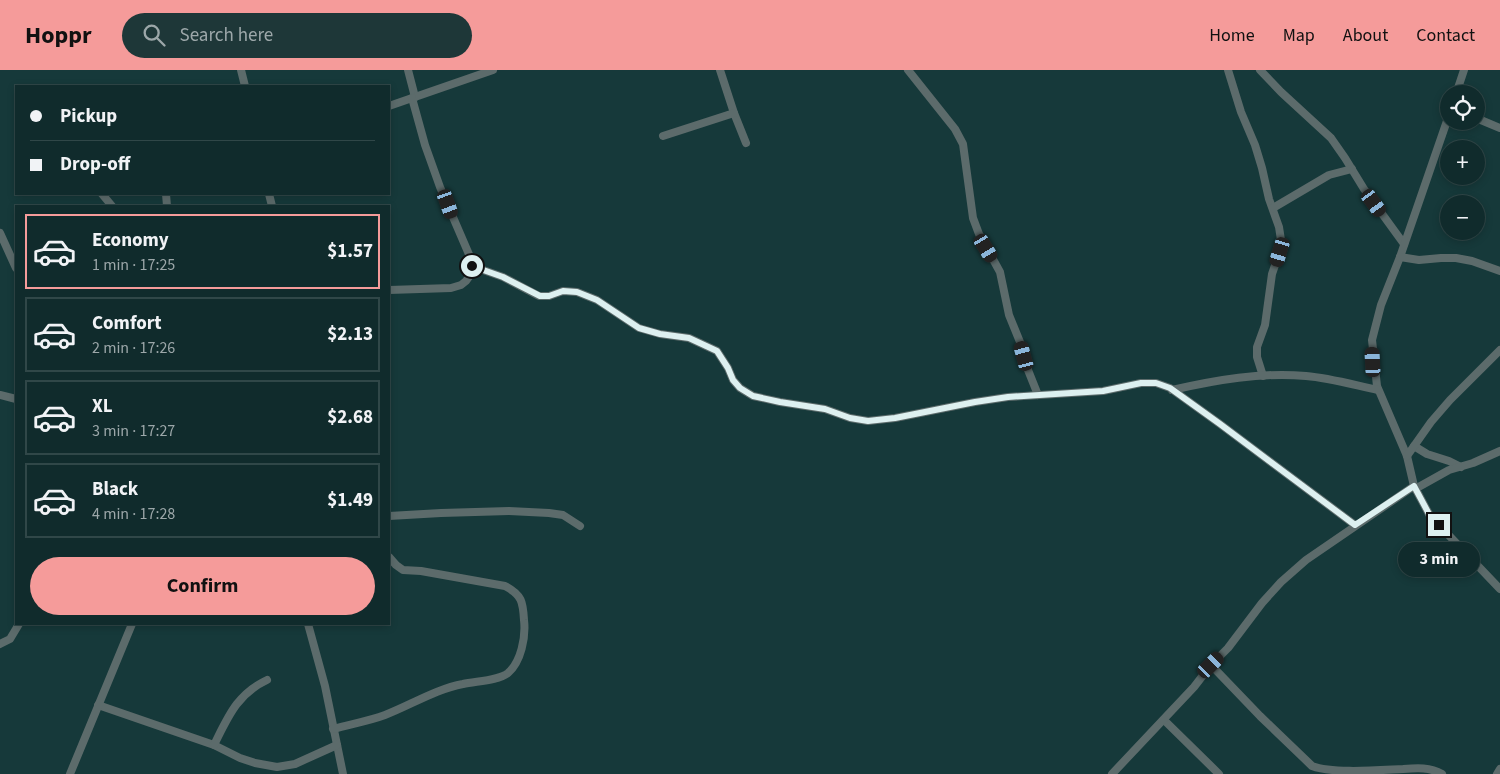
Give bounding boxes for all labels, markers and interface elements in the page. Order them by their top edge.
search box [122,13,472,58]
text: Hoppr [25,18,92,53]
icon: search [140,21,168,49]
text: Search here [180,22,273,49]
text: Home [1209,23,1255,48]
text: Map [1283,23,1315,48]
text: About [1343,23,1388,48]
text: Contact [1416,23,1475,48]
map controls [1440,85,1485,240]
button: locate [1440,85,1485,130]
text: Pickup [60,103,117,130]
button: + [1440,140,1485,185]
text: Drop-off [60,151,130,178]
car [1359,186,1388,220]
car [435,187,460,221]
button: − [1440,195,1485,240]
text: Economy [92,227,169,254]
icon: car [32,229,77,274]
car [971,231,1000,265]
car [1268,235,1291,269]
text: $1.57 [327,238,373,265]
text: 1 min · 17:25 [92,254,175,276]
route start [461,255,483,277]
text: Comfort [92,310,162,337]
icon: car [32,312,77,357]
text: $2.13 [327,321,373,348]
text: 2 min · 17:26 [92,337,175,359]
car [1012,340,1035,372]
car [1364,347,1381,377]
text: XL [92,393,113,420]
icon: car [32,395,77,440]
text: $2.68 [327,404,373,431]
text: 3 min · 17:27 [92,420,175,442]
text: Black [92,476,138,503]
icon: car [32,478,77,523]
text: $1.49 [327,487,373,514]
text: 4 min · 17:28 [92,503,175,525]
route end [1428,514,1450,536]
callout: 3 min [1398,542,1480,578]
text: 3 min [1420,548,1458,570]
button: Confirm [30,557,375,615]
car [1195,649,1226,681]

